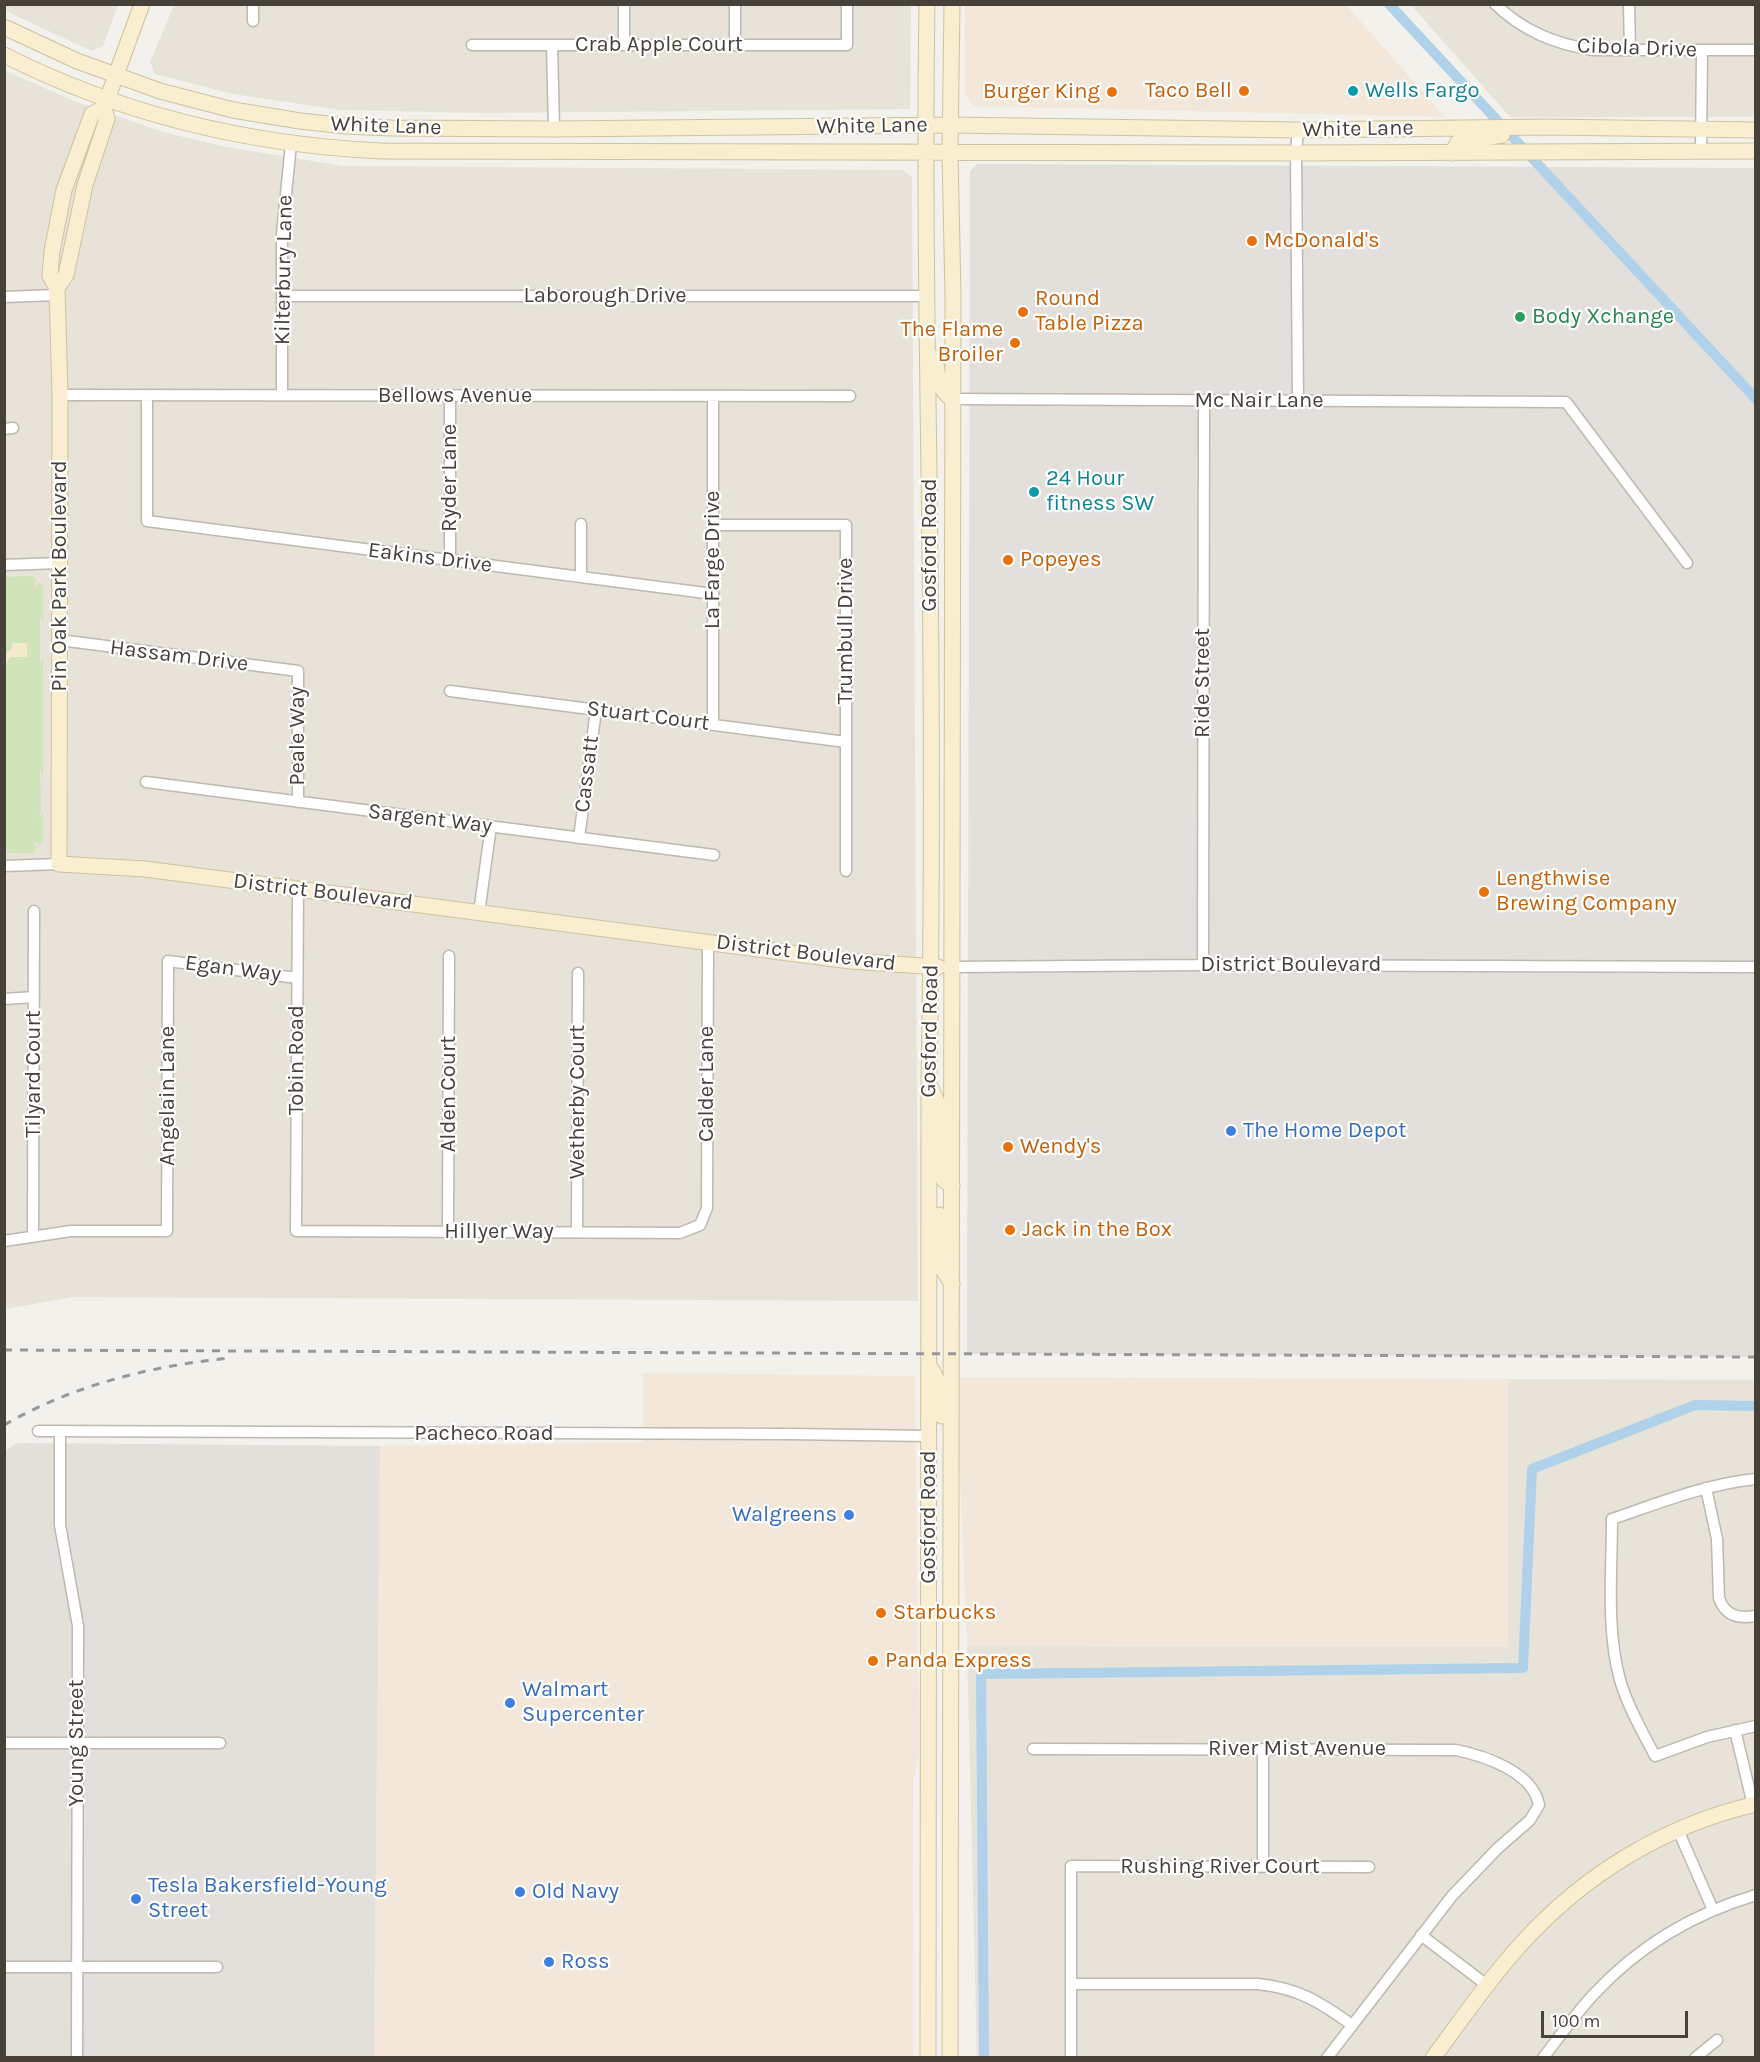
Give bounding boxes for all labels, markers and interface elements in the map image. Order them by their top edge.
street label: Crab Apple Court [575,32,743,58]
street label: Cibola Drive [1577,33,1697,63]
place label: Taco Bell [1145,78,1232,104]
place label: Wells Fargo [1365,78,1480,104]
place label: Burger King [983,79,1100,105]
marker: Taco Bell [1237,84,1251,98]
marker: Wells Fargo [1346,84,1360,98]
marker: Burger King [1105,85,1119,99]
street label: White Lane [330,111,442,141]
street label: White Lane [816,112,928,140]
street label: White Lane [1302,115,1414,143]
street label: Kilterbury Lane [269,195,299,345]
place label: McDonald's [1264,228,1380,254]
marker: McDonald's [1245,234,1259,248]
street label: Laborough Drive [523,283,687,309]
place label: Round Table Pizza [1035,286,1144,338]
place label: Body Xchange [1532,304,1674,330]
marker: Round Table Pizza [1016,305,1030,319]
marker: Body Xchange [1513,310,1527,324]
place label: The Flame Broiler [901,317,1003,368]
marker: The Flame Broiler [1008,336,1022,350]
street label: Bellows Avenue [378,383,532,409]
street label: Mc Nair Lane [1194,388,1324,414]
street label: Ryder Lane [437,424,463,532]
street label: Pin Oak Park Boulevard [47,460,73,692]
place label: 24 Hour fitness SW [1046,466,1154,518]
street label: Gosford Road [917,478,943,612]
marker: 24 Hour fitness SW [1027,485,1041,499]
street label: La Farge Drive [700,491,726,629]
street label: Eakins Drive [366,537,494,579]
place label: Popeyes [1020,547,1101,573]
marker: Popeyes [1001,553,1015,567]
street label: Trumbull Drive [833,558,859,704]
street label: Ride Street [1190,628,1216,738]
street label: Hassam Drive [108,634,250,678]
street label: Peale Way [285,686,311,786]
street label: Stuart Court [585,695,711,737]
street label: Cassatt [569,734,605,814]
street label: Sargent Way [366,798,494,840]
place label: Lengthwise Brewing Company [1496,866,1677,918]
street label: District Boulevard [232,868,414,916]
marker: Lengthwise Brewing Company [1477,885,1491,899]
street label: District Boulevard [715,929,897,977]
street label: Egan Way [183,950,283,988]
street label: District Boulevard [1201,952,1381,978]
street label: Gosford Road [916,964,944,1098]
street label: Tobin Road [284,1005,310,1115]
street label: Tilyard Court [21,1010,47,1138]
street label: Wetherby Court [565,1025,591,1179]
street label: Angelain Lane [155,1026,181,1166]
street label: Calder Lane [694,1026,720,1142]
street label: Alden Court [436,1036,462,1152]
place label: The Home Depot [1243,1118,1407,1144]
marker: The Home Depot [1224,1124,1238,1138]
place label: Wendy's [1020,1134,1101,1160]
marker: Wendy's [1001,1140,1015,1154]
place label: Jack in the Box [1022,1217,1172,1243]
street label: Hillyer Way [444,1219,554,1245]
marker: Jack in the Box [1003,1223,1017,1237]
street label: Pacheco Road [414,1421,554,1447]
street label: Gosford Road [916,1450,942,1584]
place label: Walgreens [732,1502,837,1528]
marker: Walgreens [842,1508,856,1522]
place label: Starbucks [893,1600,996,1626]
marker: Starbucks [874,1606,888,1620]
place label: Panda Express [885,1648,1032,1674]
marker: Panda Express [866,1654,880,1668]
place label: Walmart Supercenter [522,1677,644,1729]
street label: Young Street [64,1679,90,1807]
marker: Walmart Supercenter [503,1696,517,1710]
street label: River Mist Avenue [1208,1736,1386,1762]
street label: Rushing River Court [1120,1854,1320,1880]
place label: Tesla Bakersfield-Young Street [148,1873,387,1924]
place label: Old Navy [532,1879,619,1905]
marker: Old Navy [513,1885,527,1899]
marker: Tesla Bakersfield-Young Street [129,1892,143,1906]
place label: Ross [561,1949,610,1975]
marker: Ross [542,1955,556,1969]
scale bar [1544,1999,1691,2037]
text: 100 m [1552,2010,1600,2032]

